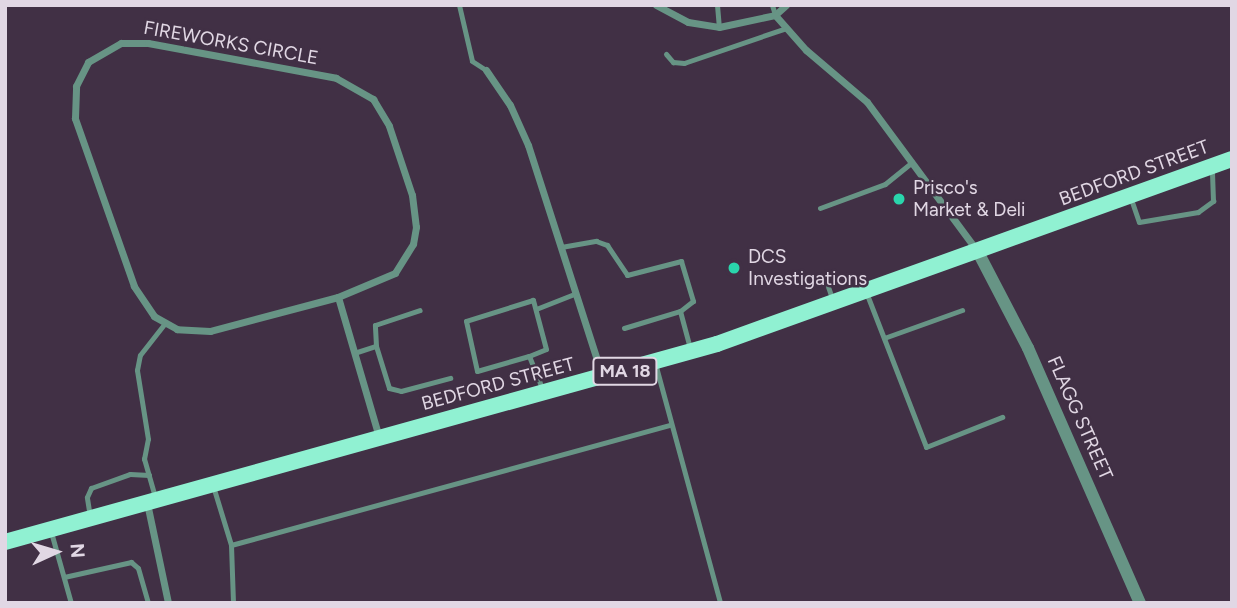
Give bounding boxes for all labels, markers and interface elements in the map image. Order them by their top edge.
street label: FIREWORKS CIRCLE [142,16,320,70]
street label: BEDFORD STREET [1056,135,1212,211]
place label: Prisco's Market & Deli [913,177,1025,221]
marker: Prisco's Market & Deli [891,191,907,207]
place label: DCS Investigations [748,246,867,290]
marker: DCS Investigations [726,260,742,276]
street label: BEDFORD STREET [419,353,577,415]
street label: FLAGG STREET [1042,353,1118,483]
road number: MA 18 [592,356,658,386]
north arrow [21,517,91,587]
text: N [65,542,89,559]

